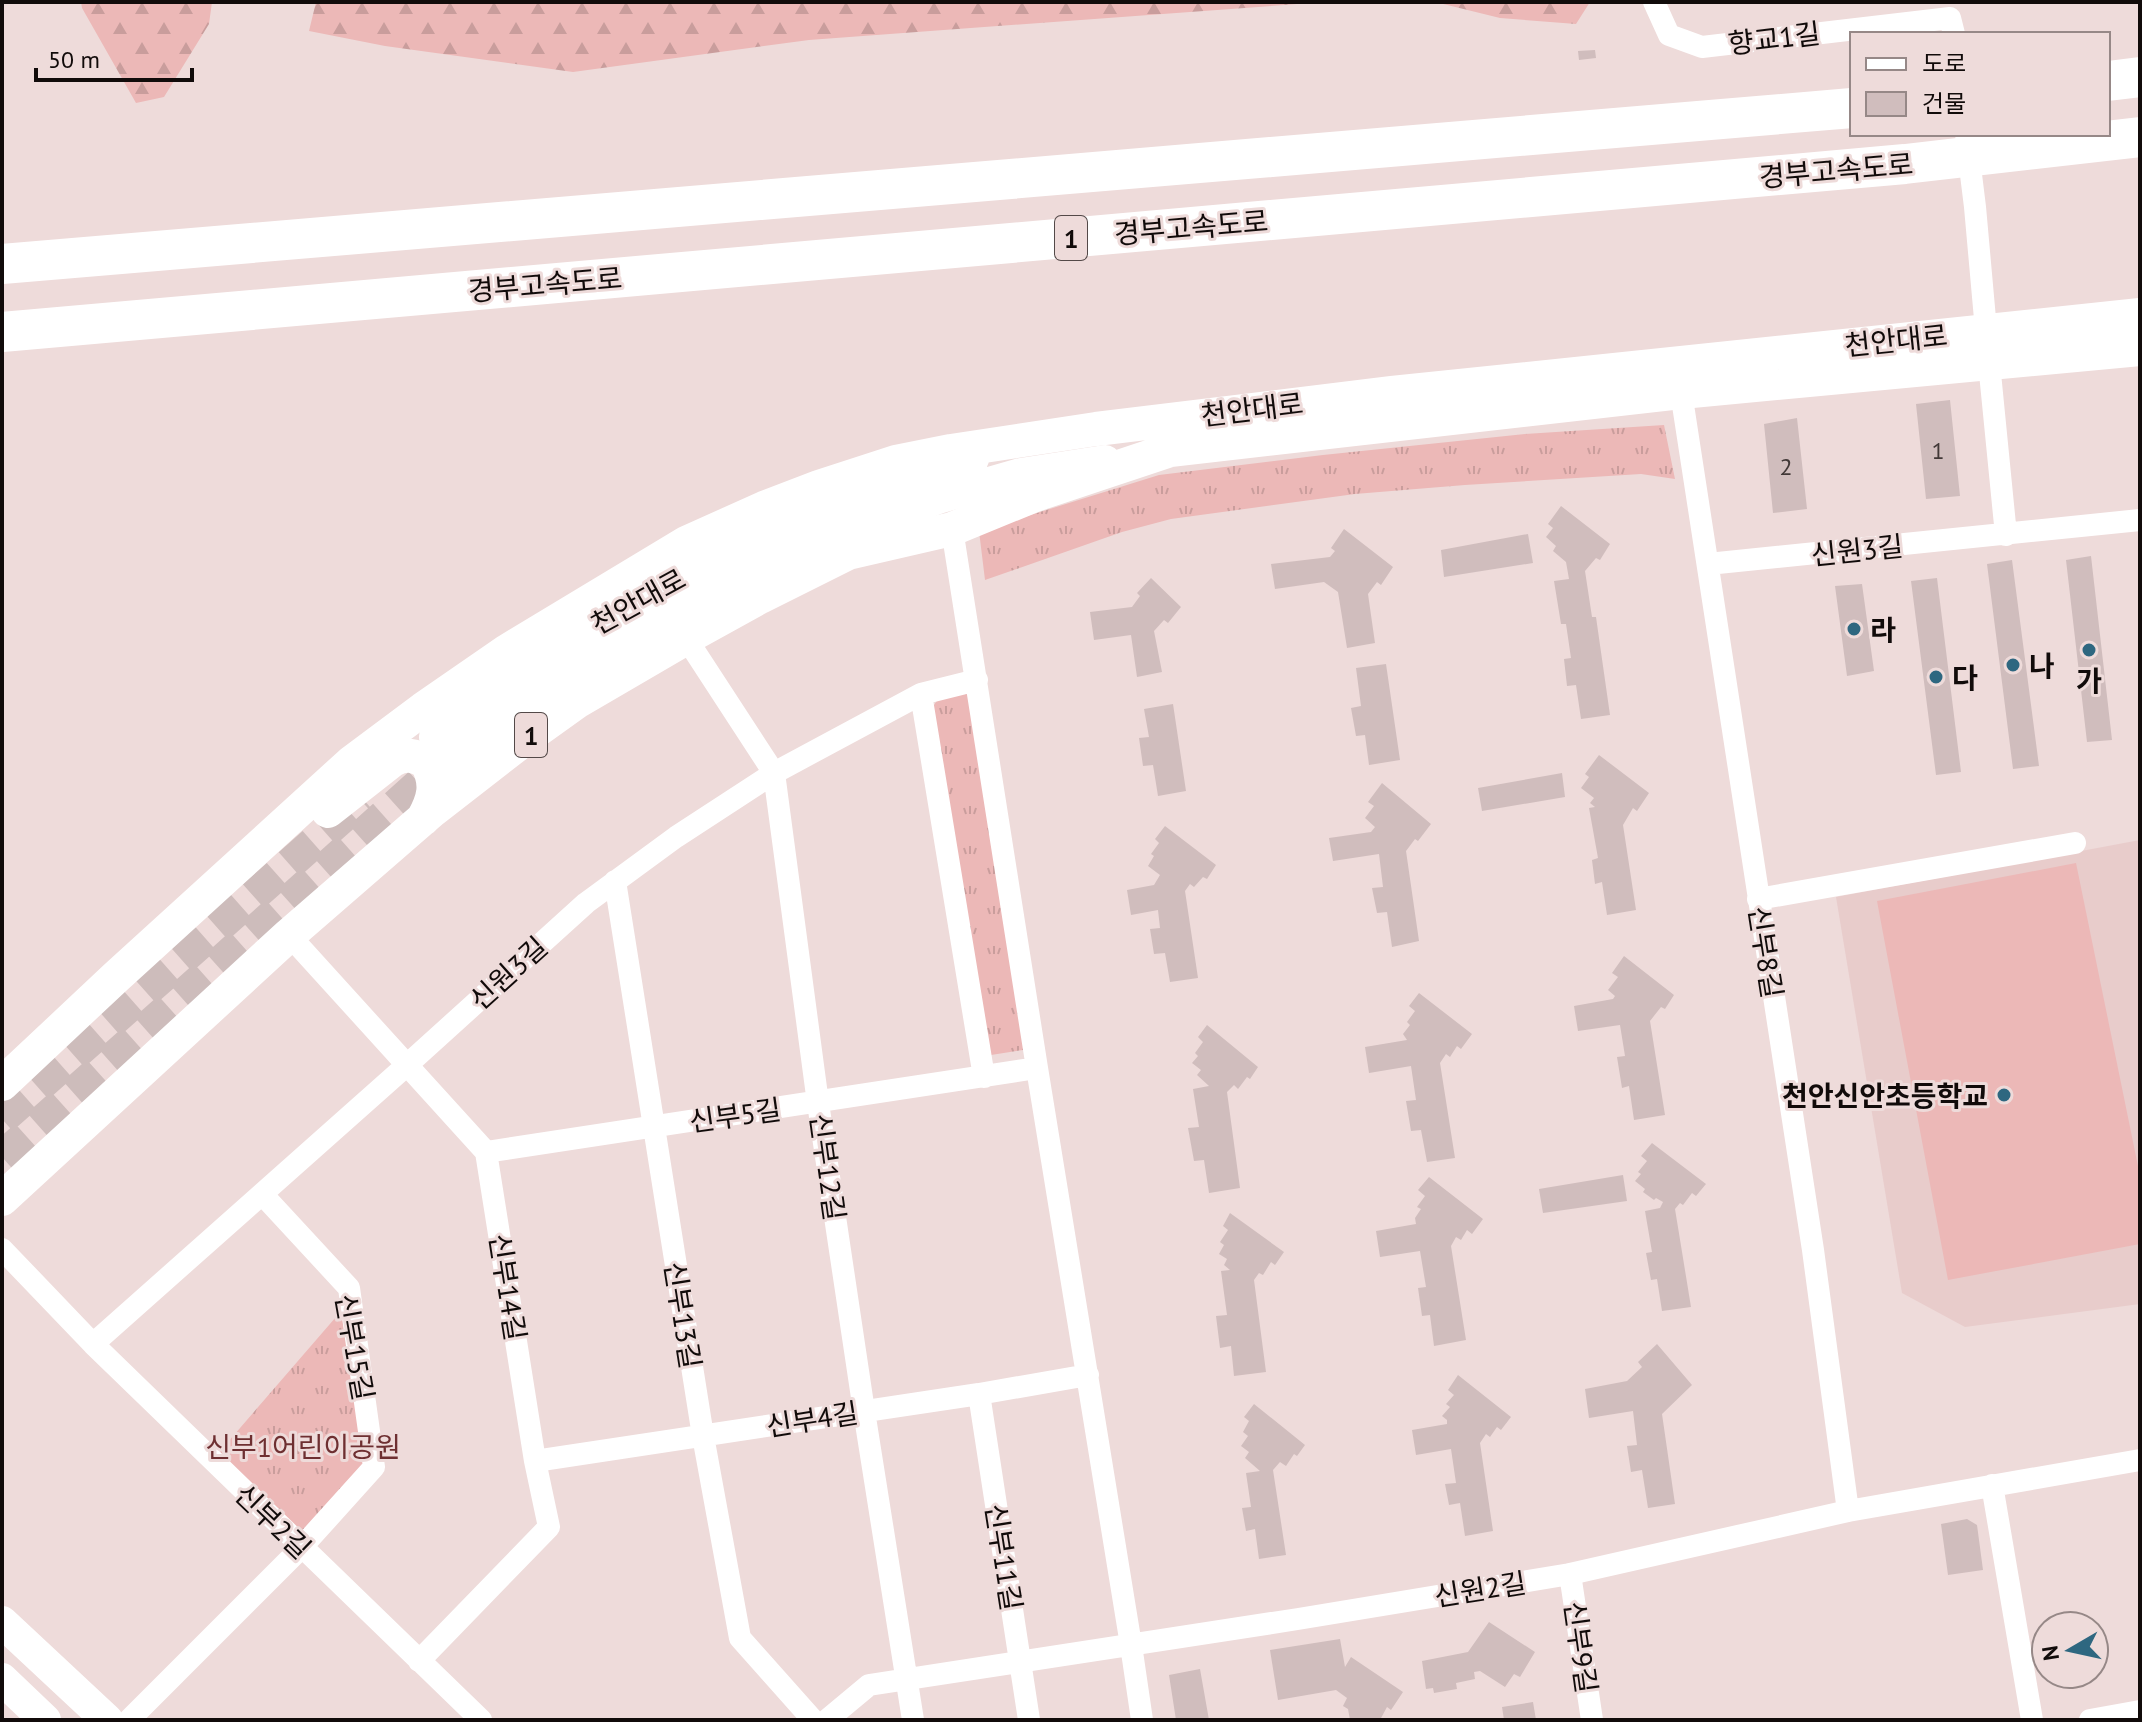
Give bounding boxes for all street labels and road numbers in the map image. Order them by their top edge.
street label: 향교1길 [1726,14,1822,62]
street label: 경부고속도로 [1757,145,1915,195]
street label: 경부고속도로 [1112,202,1270,252]
road number: 1 [1055,216,1087,260]
street label: 경부고속도로 [466,259,624,309]
street label: 천안대로 [1843,316,1949,364]
street label: 천안대로 [1199,384,1305,434]
street label: 신원3길 [1809,527,1905,573]
street label: 천안대로 [584,560,692,642]
road number: 1 [515,713,547,757]
street label: 신부8길 [1740,903,1792,1001]
street label: 신원3길 [461,928,555,1018]
street label: 신부5길 [687,1090,783,1140]
street label: 신부12길 [802,1111,854,1223]
street label: 신부14길 [481,1231,535,1343]
street label: 신부13길 [656,1259,710,1371]
street label: 신부15길 [327,1291,383,1403]
street label: 신부4길 [763,1393,861,1445]
street label: 신부2길 [227,1476,319,1566]
street label: 신부11길 [977,1501,1031,1613]
street label: 신원2길 [1431,1563,1529,1615]
street label: 신부9길 [1556,1599,1606,1695]

